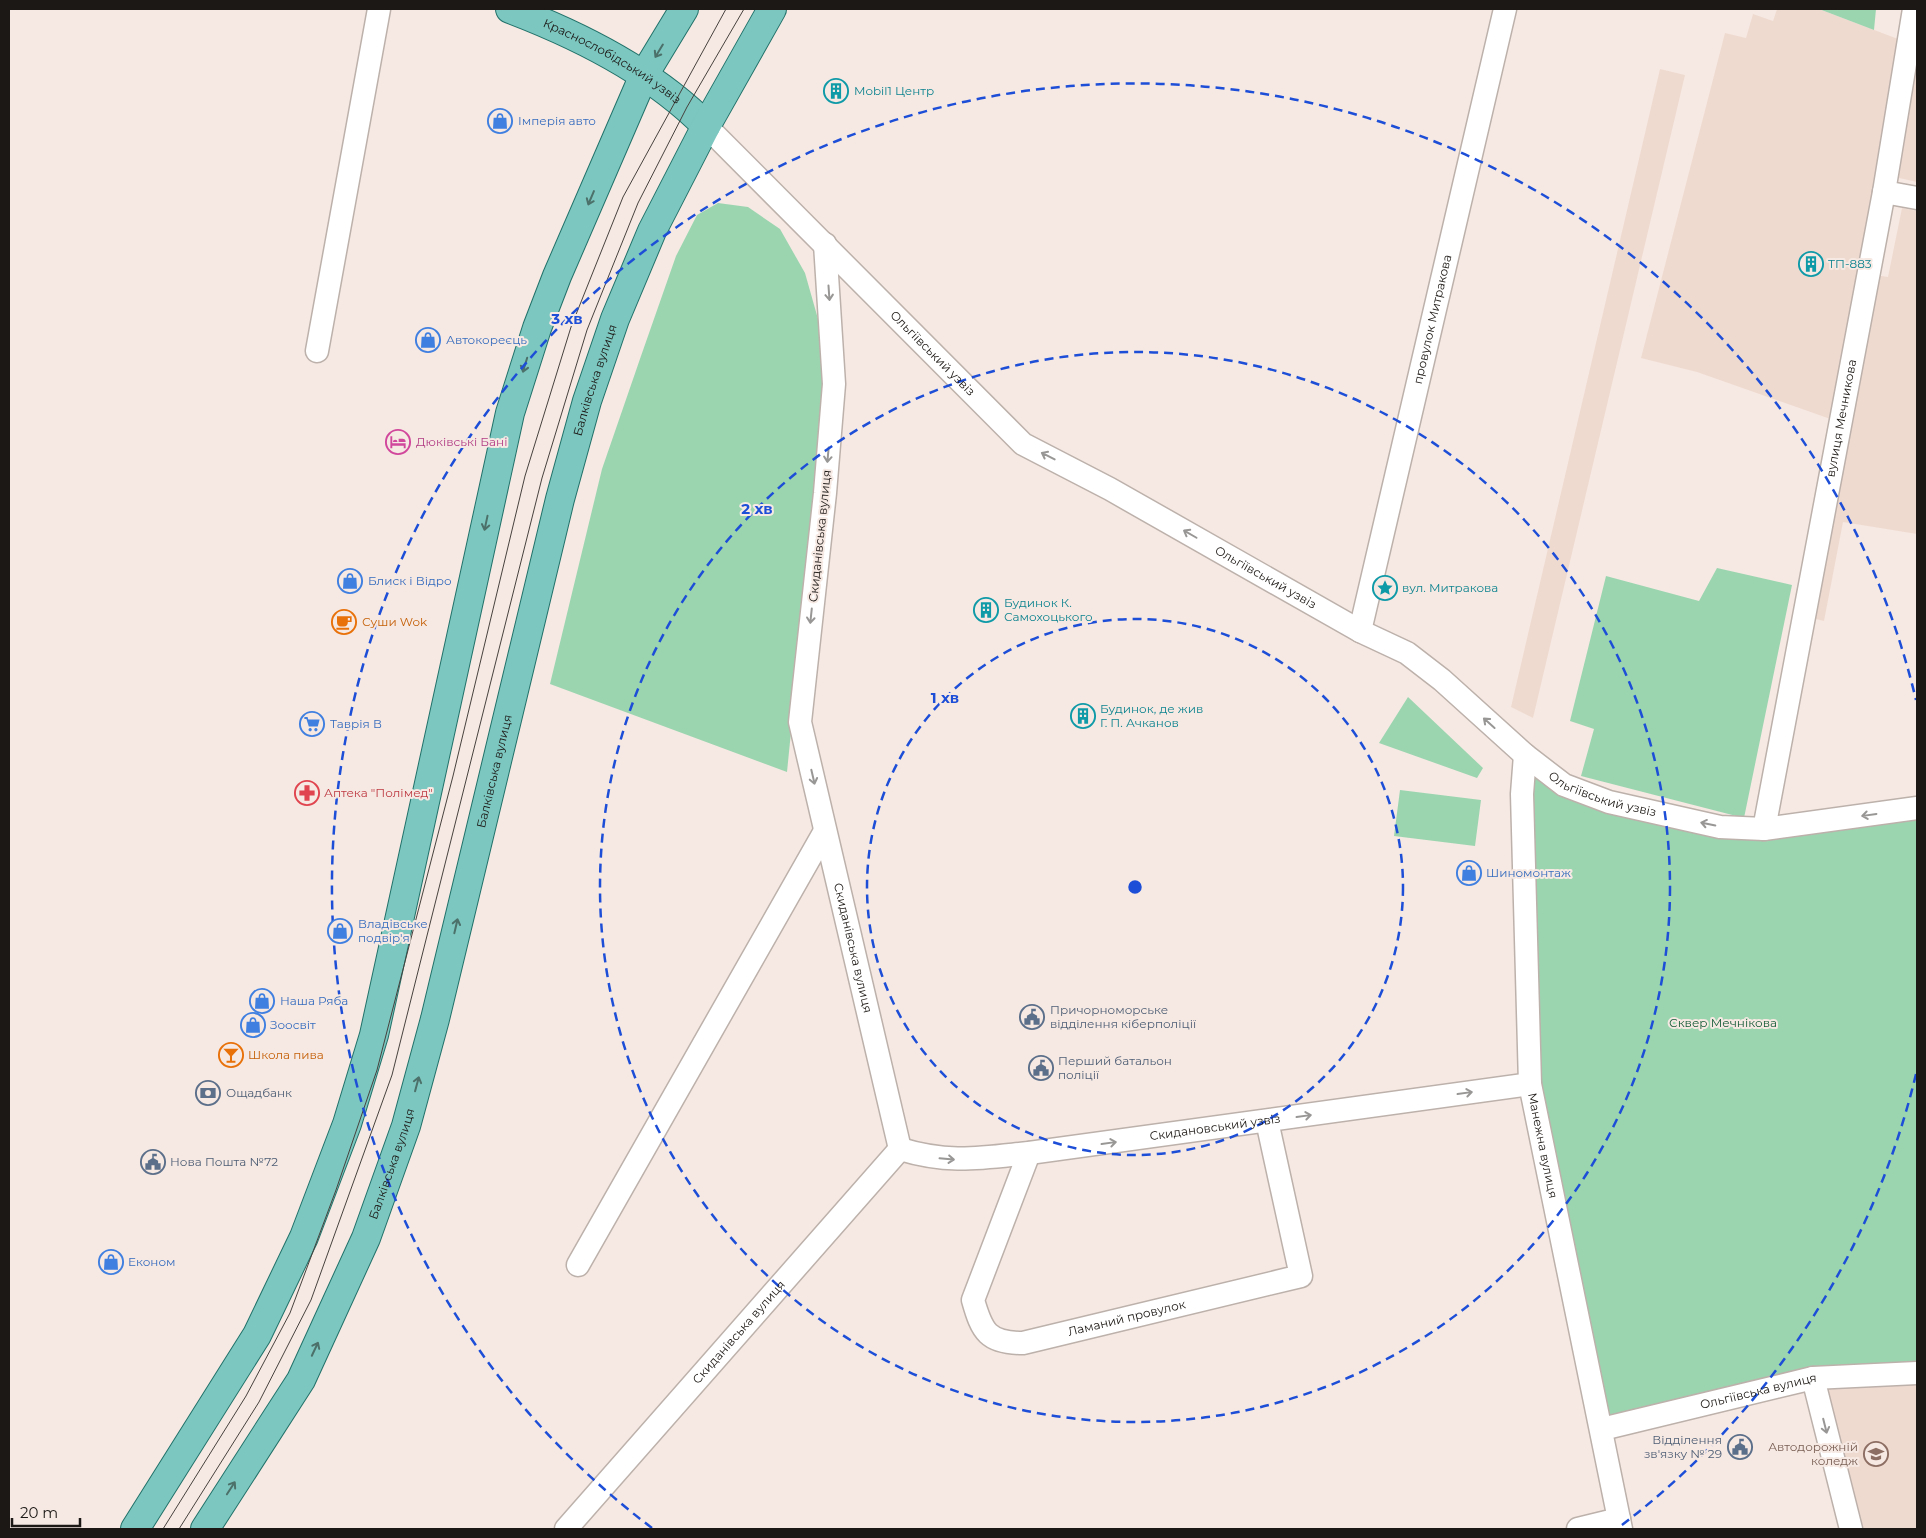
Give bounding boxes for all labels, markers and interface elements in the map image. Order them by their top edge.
street label: Краснослобідський узвіз [541,15,684,107]
one-way arrow [654,43,664,57]
building icon: Mobil1 Центр [823,78,849,104]
place label: Mobil1 Центр [854,83,934,98]
shop icon: Імперія авто [487,108,513,134]
place label: Імперія авто [518,113,596,128]
one-way arrow [585,190,595,205]
building icon: ТП-883 [1798,251,1824,277]
street label: провулок Митракова [1410,253,1455,385]
place label: ТП-883 [1828,256,1872,271]
one-way arrow [824,284,833,300]
street label: Ольгіївський узвіз [887,307,979,399]
text: 3 хв [550,309,583,328]
street label: Балківська вулиця [570,322,620,437]
shop icon: Автокореєць [415,327,441,353]
place label: Автокореєць [446,332,527,347]
one-way arrow [519,357,529,373]
street label: вулиця Мечникова [1822,358,1859,478]
hotel icon: Дюківські Бані [385,429,411,455]
place label: Дюківські Бані [416,434,507,449]
one-way arrow [823,446,833,462]
one-way arrow [1041,451,1056,460]
street label: Скиданівська вулиця [805,469,834,603]
text: 2 хв [741,499,773,518]
one-way arrow [481,514,490,530]
one-way arrow [1184,529,1198,539]
street label: Ольгіївський узвіз [1213,542,1319,612]
shop icon: Блиск і Відро [337,568,363,594]
place label: Блиск і Відро [368,573,452,588]
place icon: вул. Митракова [1372,575,1398,601]
place label: вул. Митракова [1402,580,1498,595]
place label: Будинок К. Самохоцького [1004,595,1093,624]
building icon: Будинок К. Самохоцького [973,597,999,623]
one-way arrow [806,608,816,624]
cafe icon: Суши Wok [331,609,357,635]
place label: Суши Wok [362,614,428,629]
text: 1 хв [931,688,959,707]
place label: Будинок, де жив Г. П. Ачканов [1100,701,1203,730]
building icon: Будинок, де жив Г. П. Ачканов [1070,703,1096,729]
supermarket icon: Таврія В [299,711,325,737]
street label: Балківська вулиця [473,713,515,830]
place label: Таврія В [330,716,382,731]
one-way arrow [1483,717,1496,728]
one-way arrow [809,768,818,784]
street label: Ольгіївський узвіз [1546,768,1658,819]
pharmacy icon: Аптека "Полімед" [294,780,320,806]
place label: Аптека "Полімед" [324,785,433,800]
one-way arrow [1861,810,1877,820]
one-way arrow [1700,819,1716,829]
shop icon: Шиномонтаж [1456,860,1482,886]
place label: Шиномонтаж [1486,865,1571,880]
centre of rings [1126,878,1144,896]
street label: Скиданівська вулиця [831,881,876,1014]
place label: Владiвське подвiр'я [358,916,428,945]
shop icon: Владiвське подвiр'я [327,918,353,944]
one-way arrow [452,919,461,935]
shop icon: Наша Ряба [249,988,275,1014]
place label: Наша Ряба [280,993,348,1008]
place label: Причорноморське відділення кіберполіції [1050,1002,1196,1031]
public building icon: Причорноморське відділення кіберполіції [1019,1004,1045,1030]
shop icon: Зоосвіт [240,1012,266,1038]
park label: Сквер Мечнікова [1669,1015,1777,1030]
place label: Зоосвіт [270,1017,316,1032]
bar icon: Школа пива [218,1042,244,1068]
place label: Школа пива [248,1047,324,1062]
place label: Перший батальон поліції [1058,1053,1172,1082]
public building icon: Перший батальон поліції [1028,1055,1054,1081]
one-way arrow [413,1077,423,1093]
bank icon: Ощадбанк [195,1080,221,1106]
place label: Ощадбанк [226,1085,292,1100]
one-way arrow [1457,1088,1473,1098]
street label: Манежна вулиця [1525,1091,1561,1199]
street label: Балківська вулиця [365,1107,417,1221]
street label: Скидановський узвіз [1149,1110,1281,1143]
one-way arrow [1296,1111,1312,1121]
one-way arrow [1100,1137,1116,1147]
public building icon: Нова Пошта №72 [140,1149,166,1175]
place label: Нова Пошта №72 [170,1154,278,1169]
one-way arrow [939,1155,955,1164]
shop icon: Економ [98,1249,124,1275]
place label: Економ [128,1254,176,1269]
street label: Скиданівська вулиця [689,1277,788,1387]
street label: Ламаний провулок [1066,1296,1187,1339]
one-way arrow [310,1342,320,1357]
street label: Ольгіївська вулиця [1699,1370,1817,1412]
one-way arrow [1821,1417,1830,1433]
place label: Відділення зв'язку № 29 [1644,1432,1722,1461]
public building icon: Відділення зв'язку № 29 [1727,1434,1753,1460]
place label: Автодорожній коледж [1768,1439,1858,1468]
school or university icon: Автодорожній коледж [1863,1441,1889,1467]
one-way arrow [226,1482,236,1496]
scale bar [12,1496,80,1528]
text: 20 m [20,1503,58,1522]

